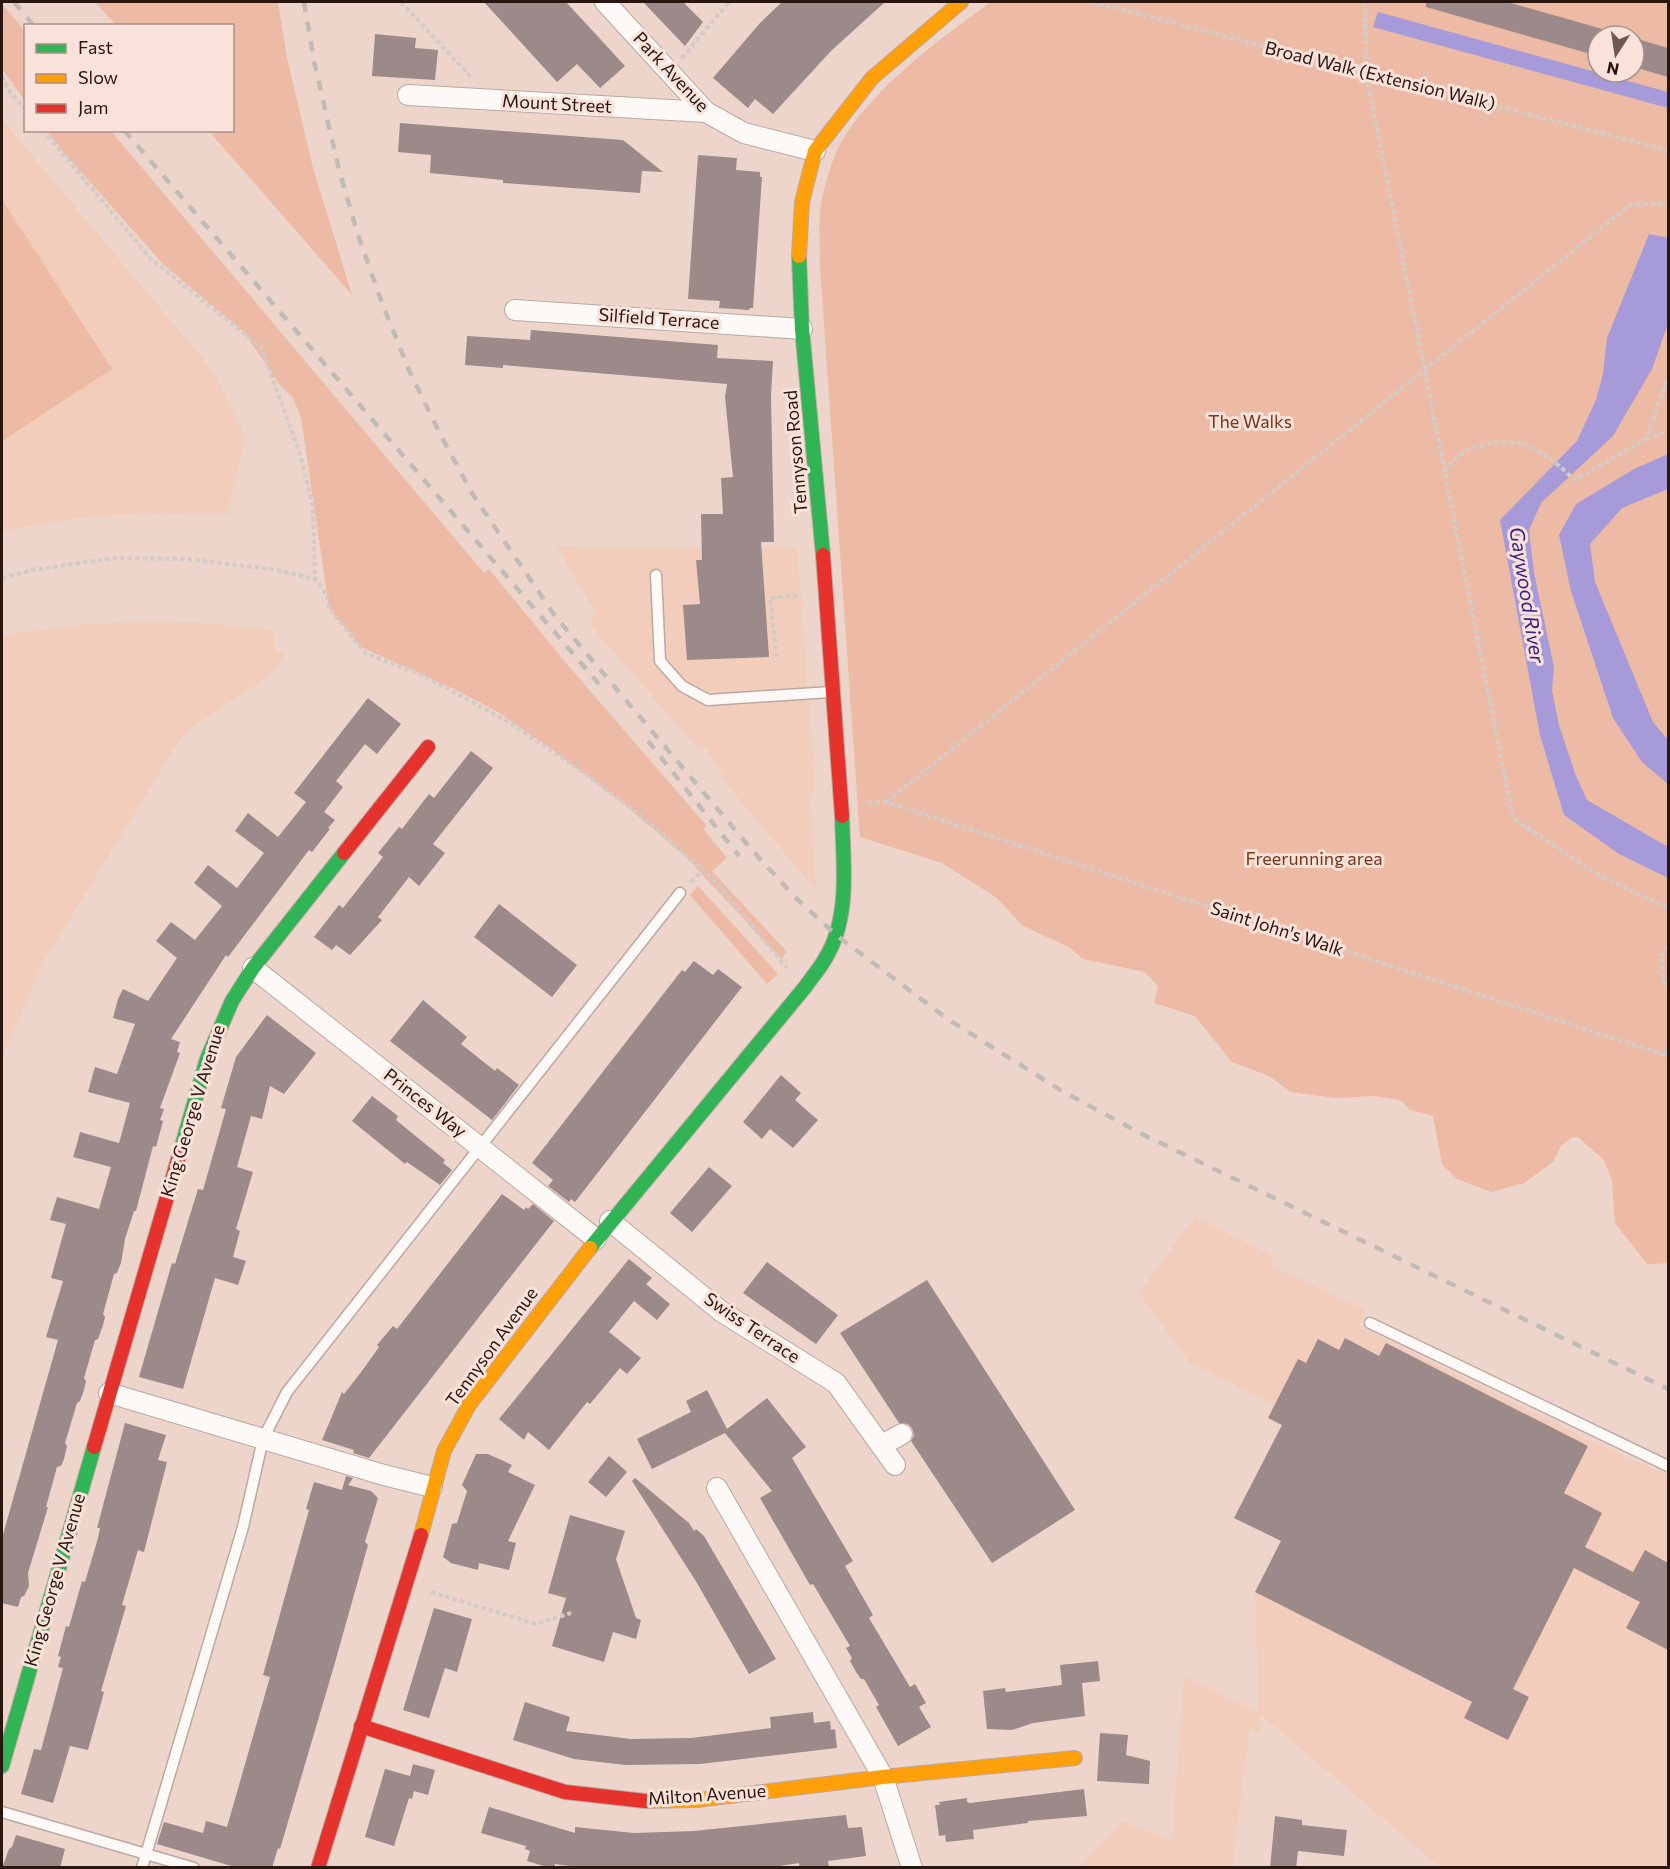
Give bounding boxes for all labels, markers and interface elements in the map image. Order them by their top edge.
legend [24,24,234,132]
north arrow [1586,24,1646,84]
street label: Park Avenue [629,27,714,116]
text: Fast [78,36,113,58]
street label: Broad Walk (Extension Walk) [1263,36,1498,114]
text: N [1605,59,1621,80]
text: Slow [78,66,118,88]
street label: Mount Street [502,89,613,117]
text: Jam [78,96,108,118]
street label: Silfield Terrace [598,303,720,333]
street label: Tennyson Road [779,389,811,515]
park label: The Walks [1208,410,1292,432]
water label: Gaywood River [1505,525,1551,666]
park label: Freerunning area [1245,847,1383,869]
street label: Saint John's Walk [1208,896,1347,960]
street label: King George V Avenue [155,1022,229,1200]
street label: Princes Way [380,1063,472,1141]
street label: Tennyson Avenue [441,1283,542,1410]
street label: Swiss Terrace [701,1287,805,1367]
street label: King George V Avenue [19,1491,89,1669]
street label: Milton Avenue [647,1779,767,1809]

